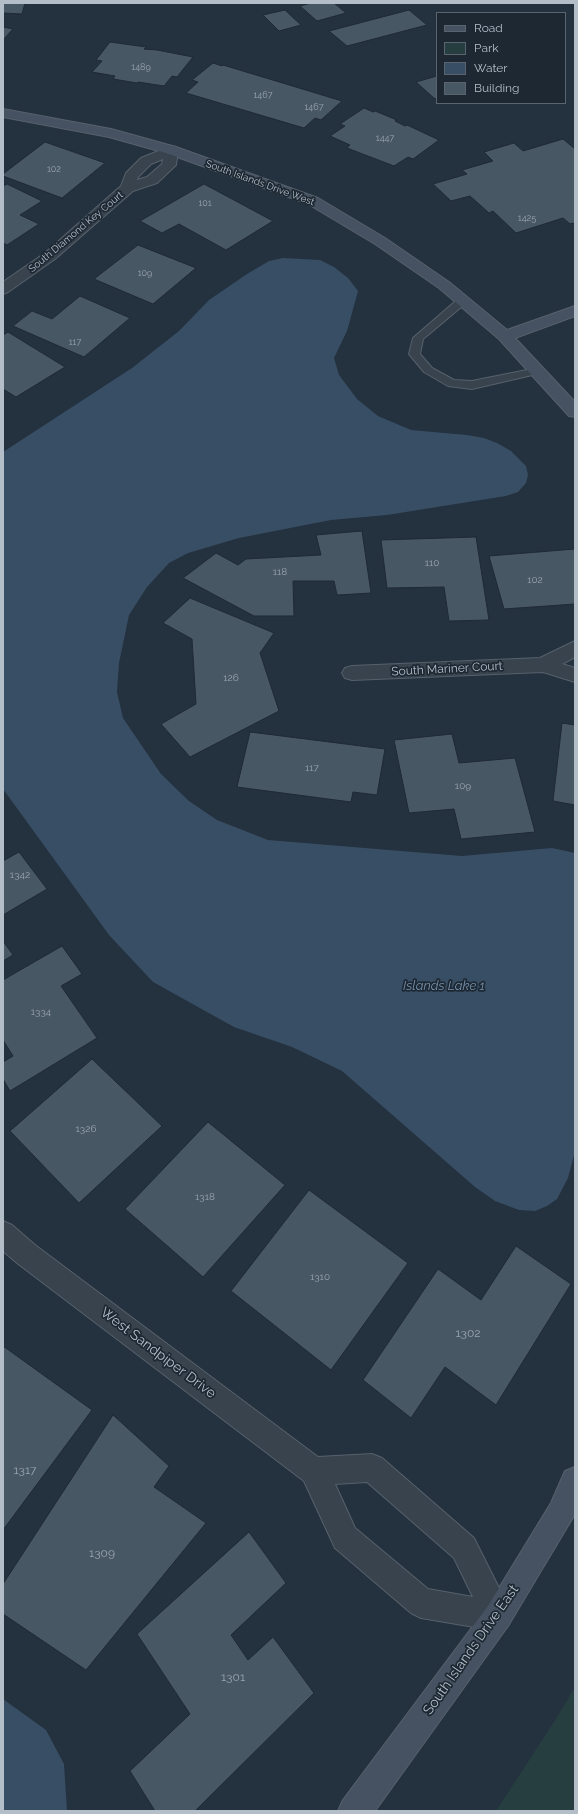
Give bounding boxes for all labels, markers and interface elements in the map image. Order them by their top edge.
legend [436,12,566,104]
text: Road [474,21,503,35]
text: Park [474,41,499,55]
text: Water [474,61,508,75]
house number: 1489 [131,62,151,72]
text: Building [474,81,520,95]
house number: 1467 [253,90,273,100]
house number: 1467 [304,102,324,112]
house number: 1447 [376,133,394,143]
street label: South Islands Drive West [204,158,316,208]
house number: 102 [47,164,61,174]
street label: South Diamond Key Court [26,189,126,275]
house number: 101 [198,198,212,208]
house number: 1425 [518,213,536,223]
house number: 109 [138,268,152,278]
house number: 117 [69,337,81,347]
house number: 110 [425,557,439,569]
house number: 118 [273,566,287,578]
house number: 102 [527,574,543,586]
street label: South Mariner Court [391,659,503,679]
house number: 126 [223,672,239,684]
house number: 117 [305,762,319,774]
house number: 109 [455,780,471,792]
house number: 1342 [10,869,30,881]
water label: Islands Lake 1 [403,978,485,994]
house number: 1334 [31,1006,51,1018]
house number: 1326 [76,1123,96,1135]
house number: 1318 [195,1191,215,1203]
house number: 1310 [310,1271,330,1283]
street label: West Sandpiper Drive [97,1304,219,1402]
house number: 1302 [455,1326,481,1340]
house number: 1317 [13,1463,37,1477]
house number: 1309 [89,1546,115,1560]
street label: South Islands Drive East [420,1582,522,1718]
house number: 1301 [221,1670,245,1684]

